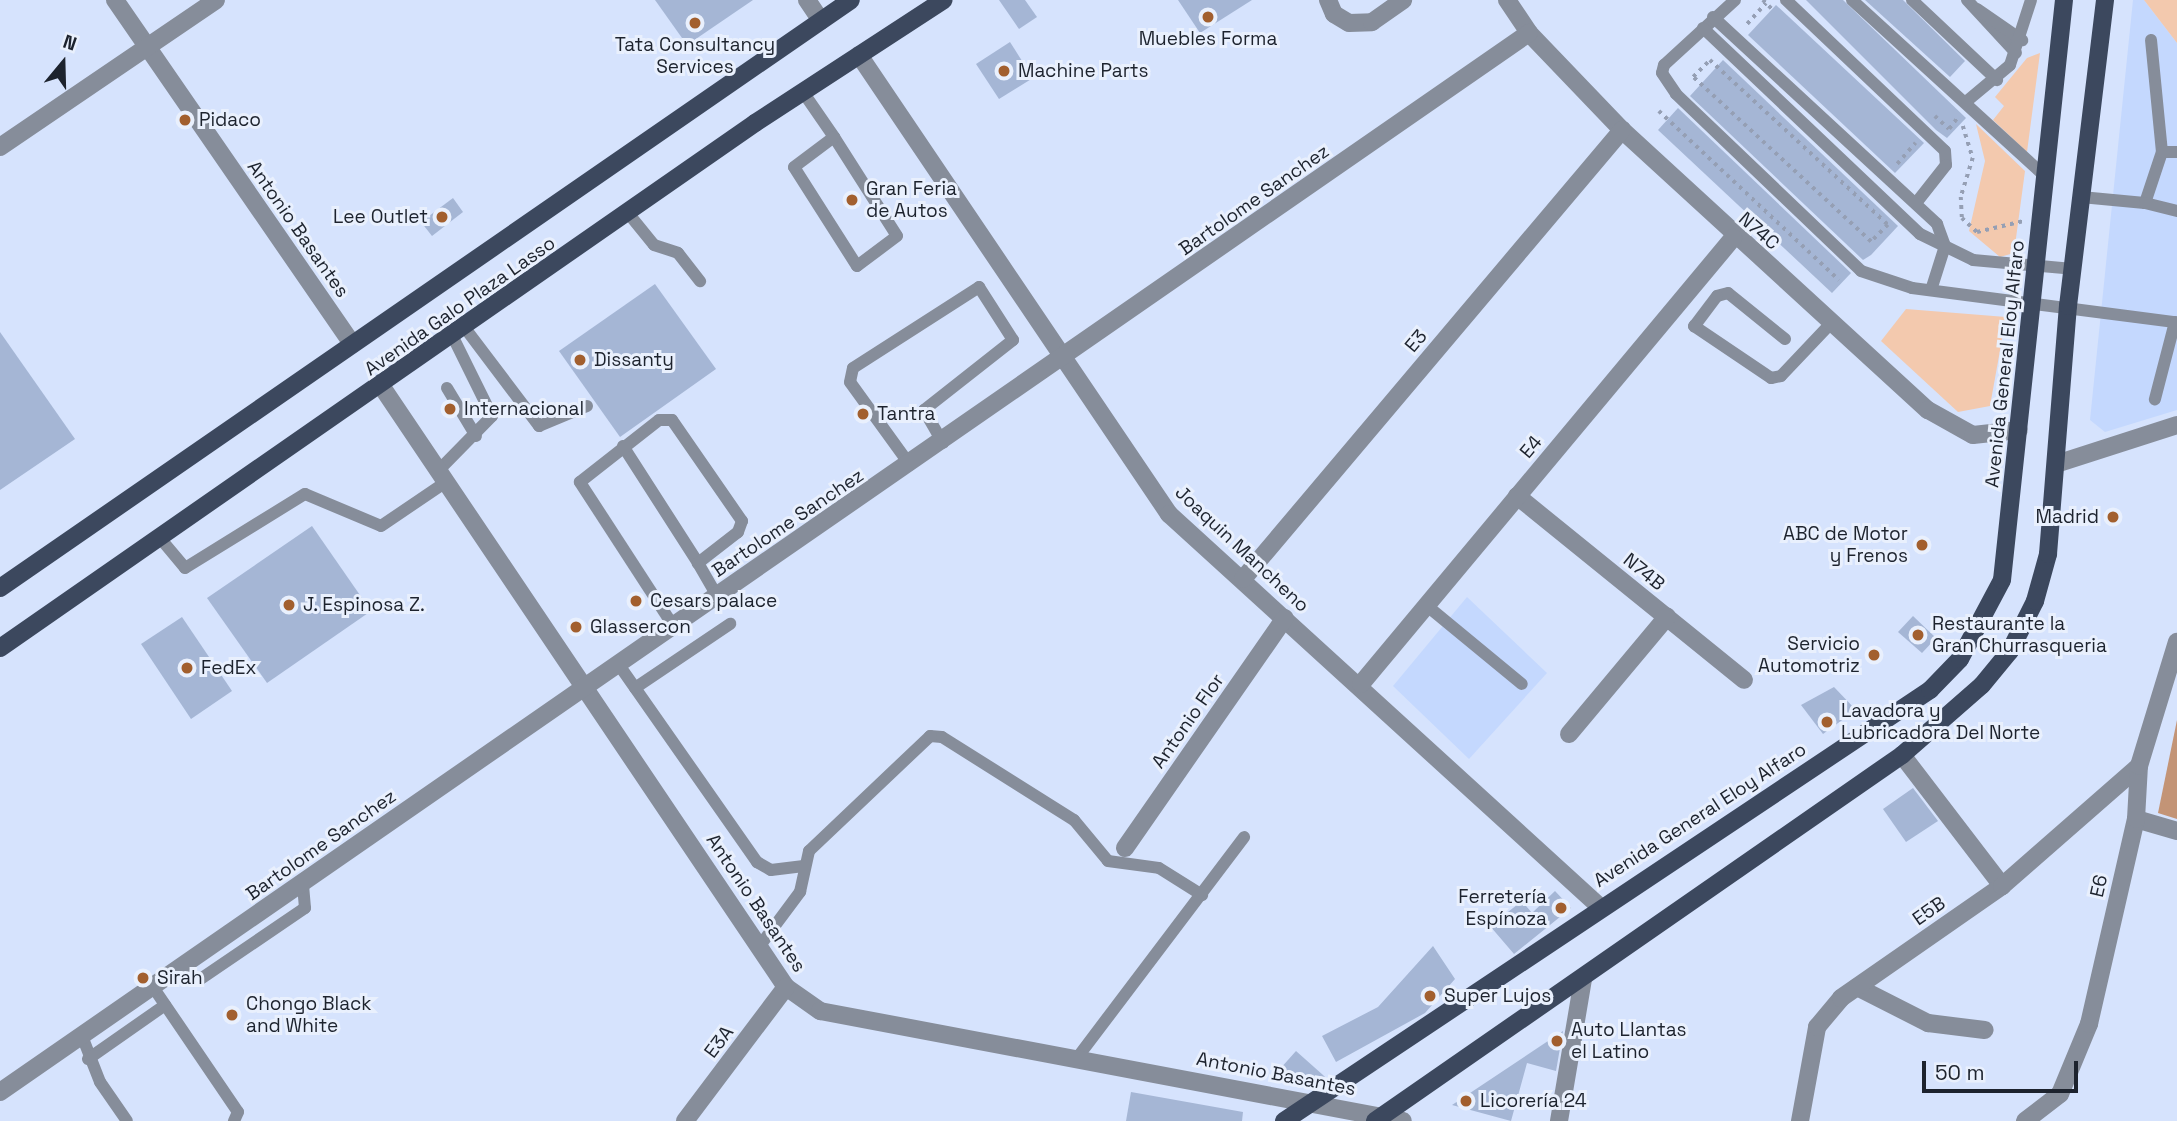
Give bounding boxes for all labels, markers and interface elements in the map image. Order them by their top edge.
marker: Muebles Forma [1200,9,1216,25]
marker: Tata Consultancy Services [687,15,703,31]
north arrow [28,28,98,98]
place label: Muebles Forma [1139,28,1277,50]
text: N [60,29,80,57]
place label: Tata Consultancy Services [615,34,775,78]
place label: Machine Parts [1018,60,1149,82]
marker: Machine Parts [996,63,1012,79]
place label: Pidaco [199,109,261,131]
marker: Pidaco [177,112,193,128]
street label: Bartolome Sanchez [1175,140,1333,260]
street label: Antonio Basantes [242,156,354,302]
place label: Gran Feria de Autos [866,178,957,222]
marker: Gran Feria de Autos [844,192,860,208]
place label: Lee Outlet [333,206,428,228]
street label: N74C [1734,207,1784,255]
marker: Lee Outlet [434,209,450,225]
street label: Avenida Galo Plaza Lasso [360,231,560,381]
street label: Avenida General Eloy Alfaro [1981,239,2029,489]
street label: E3 [1400,325,1432,357]
place label: Dissanty [594,349,674,371]
marker: Dissanty [572,352,588,368]
place label: Internacional [464,398,584,420]
marker: Internacional [442,401,458,417]
place label: Tantra [877,403,935,425]
marker: Tantra [855,406,871,422]
street label: E4 [1515,431,1547,463]
street label: Bartolome Sanchez [708,464,868,582]
street label: Joaquin Mancheno [1170,481,1314,617]
place label: Madrid [2036,506,2099,528]
marker: Madrid [2105,509,2121,525]
place label: ABC de Motor y Frenos [1783,523,1908,567]
marker: ABC de Motor y Frenos [1914,537,1930,553]
street label: N74B [1619,548,1669,596]
place label: Cesars palace [650,590,777,612]
marker: Cesars palace [628,593,644,609]
place label: J. Espinosa Z. [303,594,425,616]
marker: J. Espinosa Z. [281,597,297,613]
place label: Restaurante la Gran Churrasqueria [1932,613,2107,657]
place label: Glassercon [590,616,691,638]
marker: Glassercon [568,619,584,635]
marker: Restaurante la Gran Churrasqueria [1910,627,1926,643]
place label: Servicio Automotriz [1758,633,1860,677]
marker: Servicio Automotriz [1866,647,1882,663]
place label: FedEx [201,657,257,679]
marker: FedEx [179,660,195,676]
street label: Antonio Flor [1147,669,1229,773]
place label: Lavadora y Lubricadora Del Norte [1841,700,2040,744]
marker: Lavadora y Lubricadora Del Norte [1819,714,1835,730]
street label: Avenida General Eloy Alfaro [1589,738,1811,892]
street label: Bartolome Sanchez [242,785,400,905]
street label: Antonio Basantes [701,830,811,976]
street label: E6 [2085,873,2113,899]
place label: Ferretería Espínoza [1458,886,1547,930]
street label: E5B [1908,892,1950,930]
marker: Ferretería Espínoza [1553,900,1569,916]
place label: Sirah [157,967,203,989]
marker: Sirah [135,970,151,986]
place label: Super Lujos [1444,985,1551,1007]
marker: Super Lujos [1422,988,1438,1004]
place label: Chongo Black and White [246,993,372,1037]
marker: Chongo Black and White [224,1007,240,1023]
place label: Auto Llantas el Latino [1571,1019,1687,1063]
street label: E3A [700,1022,738,1062]
marker: Auto Llantas el Latino [1549,1033,1565,1049]
street label: Antonio Basantes [1194,1047,1358,1101]
scale bar [1925,1048,2081,1092]
text: 50 m [1935,1059,1985,1086]
place label: Licorería 24 [1480,1090,1587,1112]
marker: Licorería 24 [1458,1093,1474,1109]

